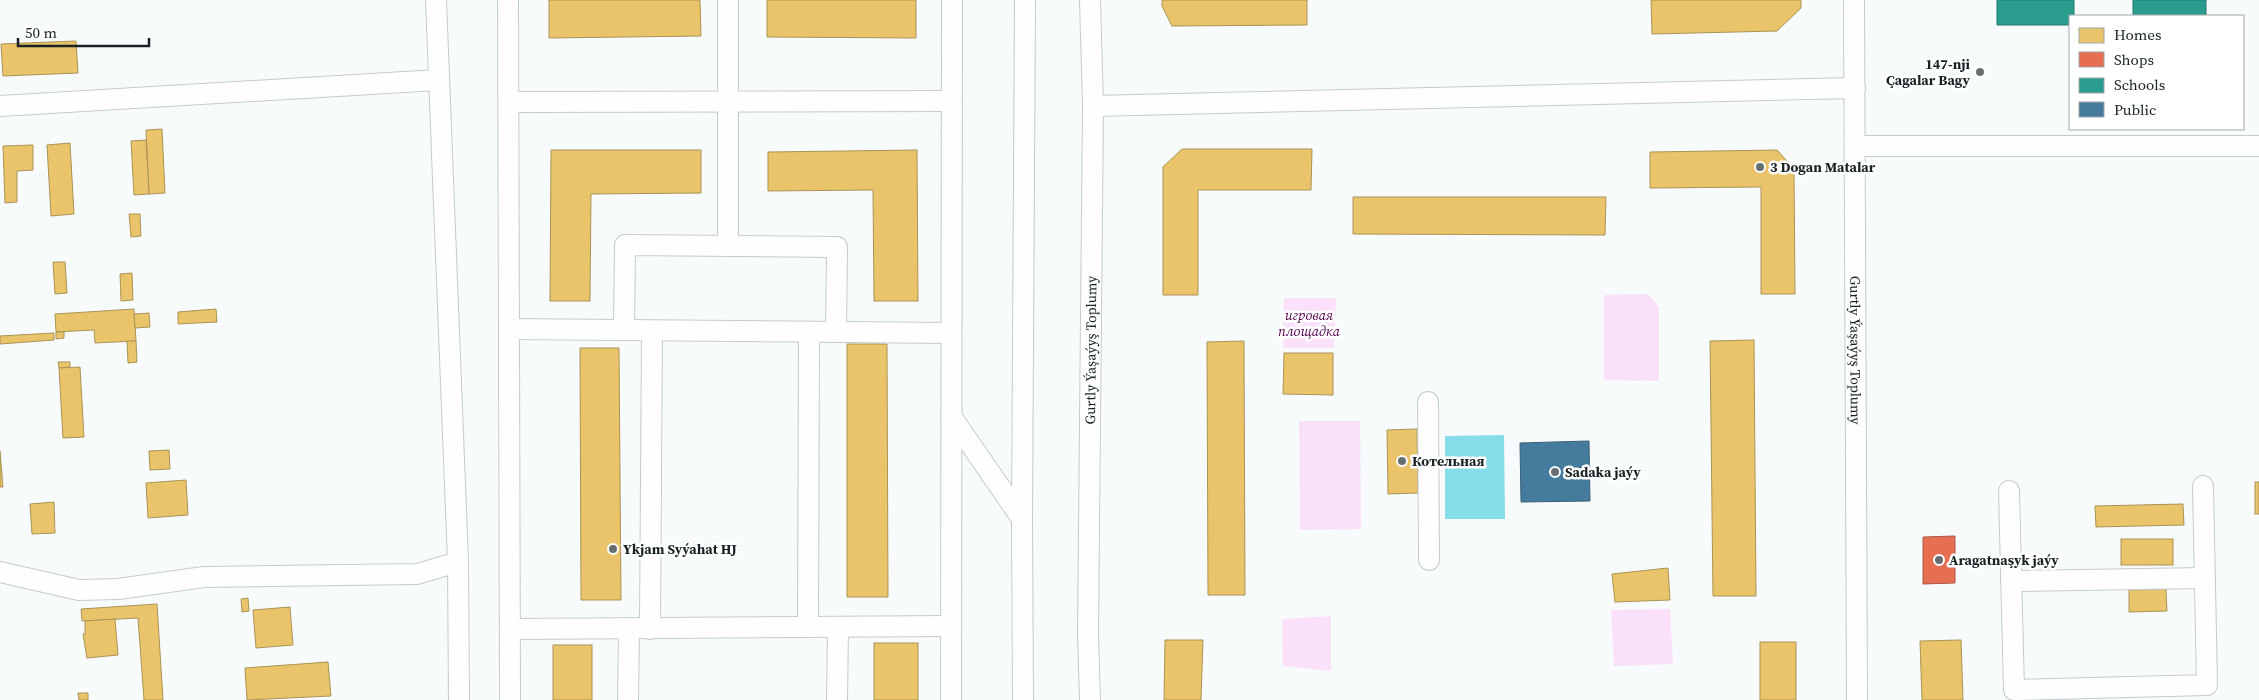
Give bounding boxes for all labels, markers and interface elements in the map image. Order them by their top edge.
scale bar [18,15,149,47]
legend [2069,15,2244,130]
text: 50 m [25,22,57,43]
text: Homes [2114,24,2161,45]
text: Shops [2114,49,2154,70]
place label: 147-nji Çagalar Bagy [1886,54,1971,90]
marker: 147-nji Çagalar Bagy [1974,66,1986,78]
text: Schools [2114,74,2165,95]
text: Public [2114,99,2156,120]
place label: 3 Dogan Matalar [1770,157,1876,177]
marker: 3 Dogan Matalar [1754,161,1766,173]
street label: Gurtly Ýaşaýyş Toplumy [1080,275,1101,424]
street label: Gurtly Ýaşaýyş Toplumy [1845,276,1866,425]
park label: игровая площадка [1278,305,1341,341]
place label: Котельная [1412,451,1484,471]
marker: Котельная [1396,455,1408,467]
place label: Sadaka jaýy [1565,462,1641,482]
marker: Sadaka jaýy [1549,466,1561,478]
place label: Ykjam Syýahat HJ [623,539,737,559]
marker: Ykjam Syýahat HJ [607,543,619,555]
place label: Aragatnaşyk jaýy [1949,550,2059,570]
marker: Aragatnaşyk jaýy [1933,554,1945,566]

